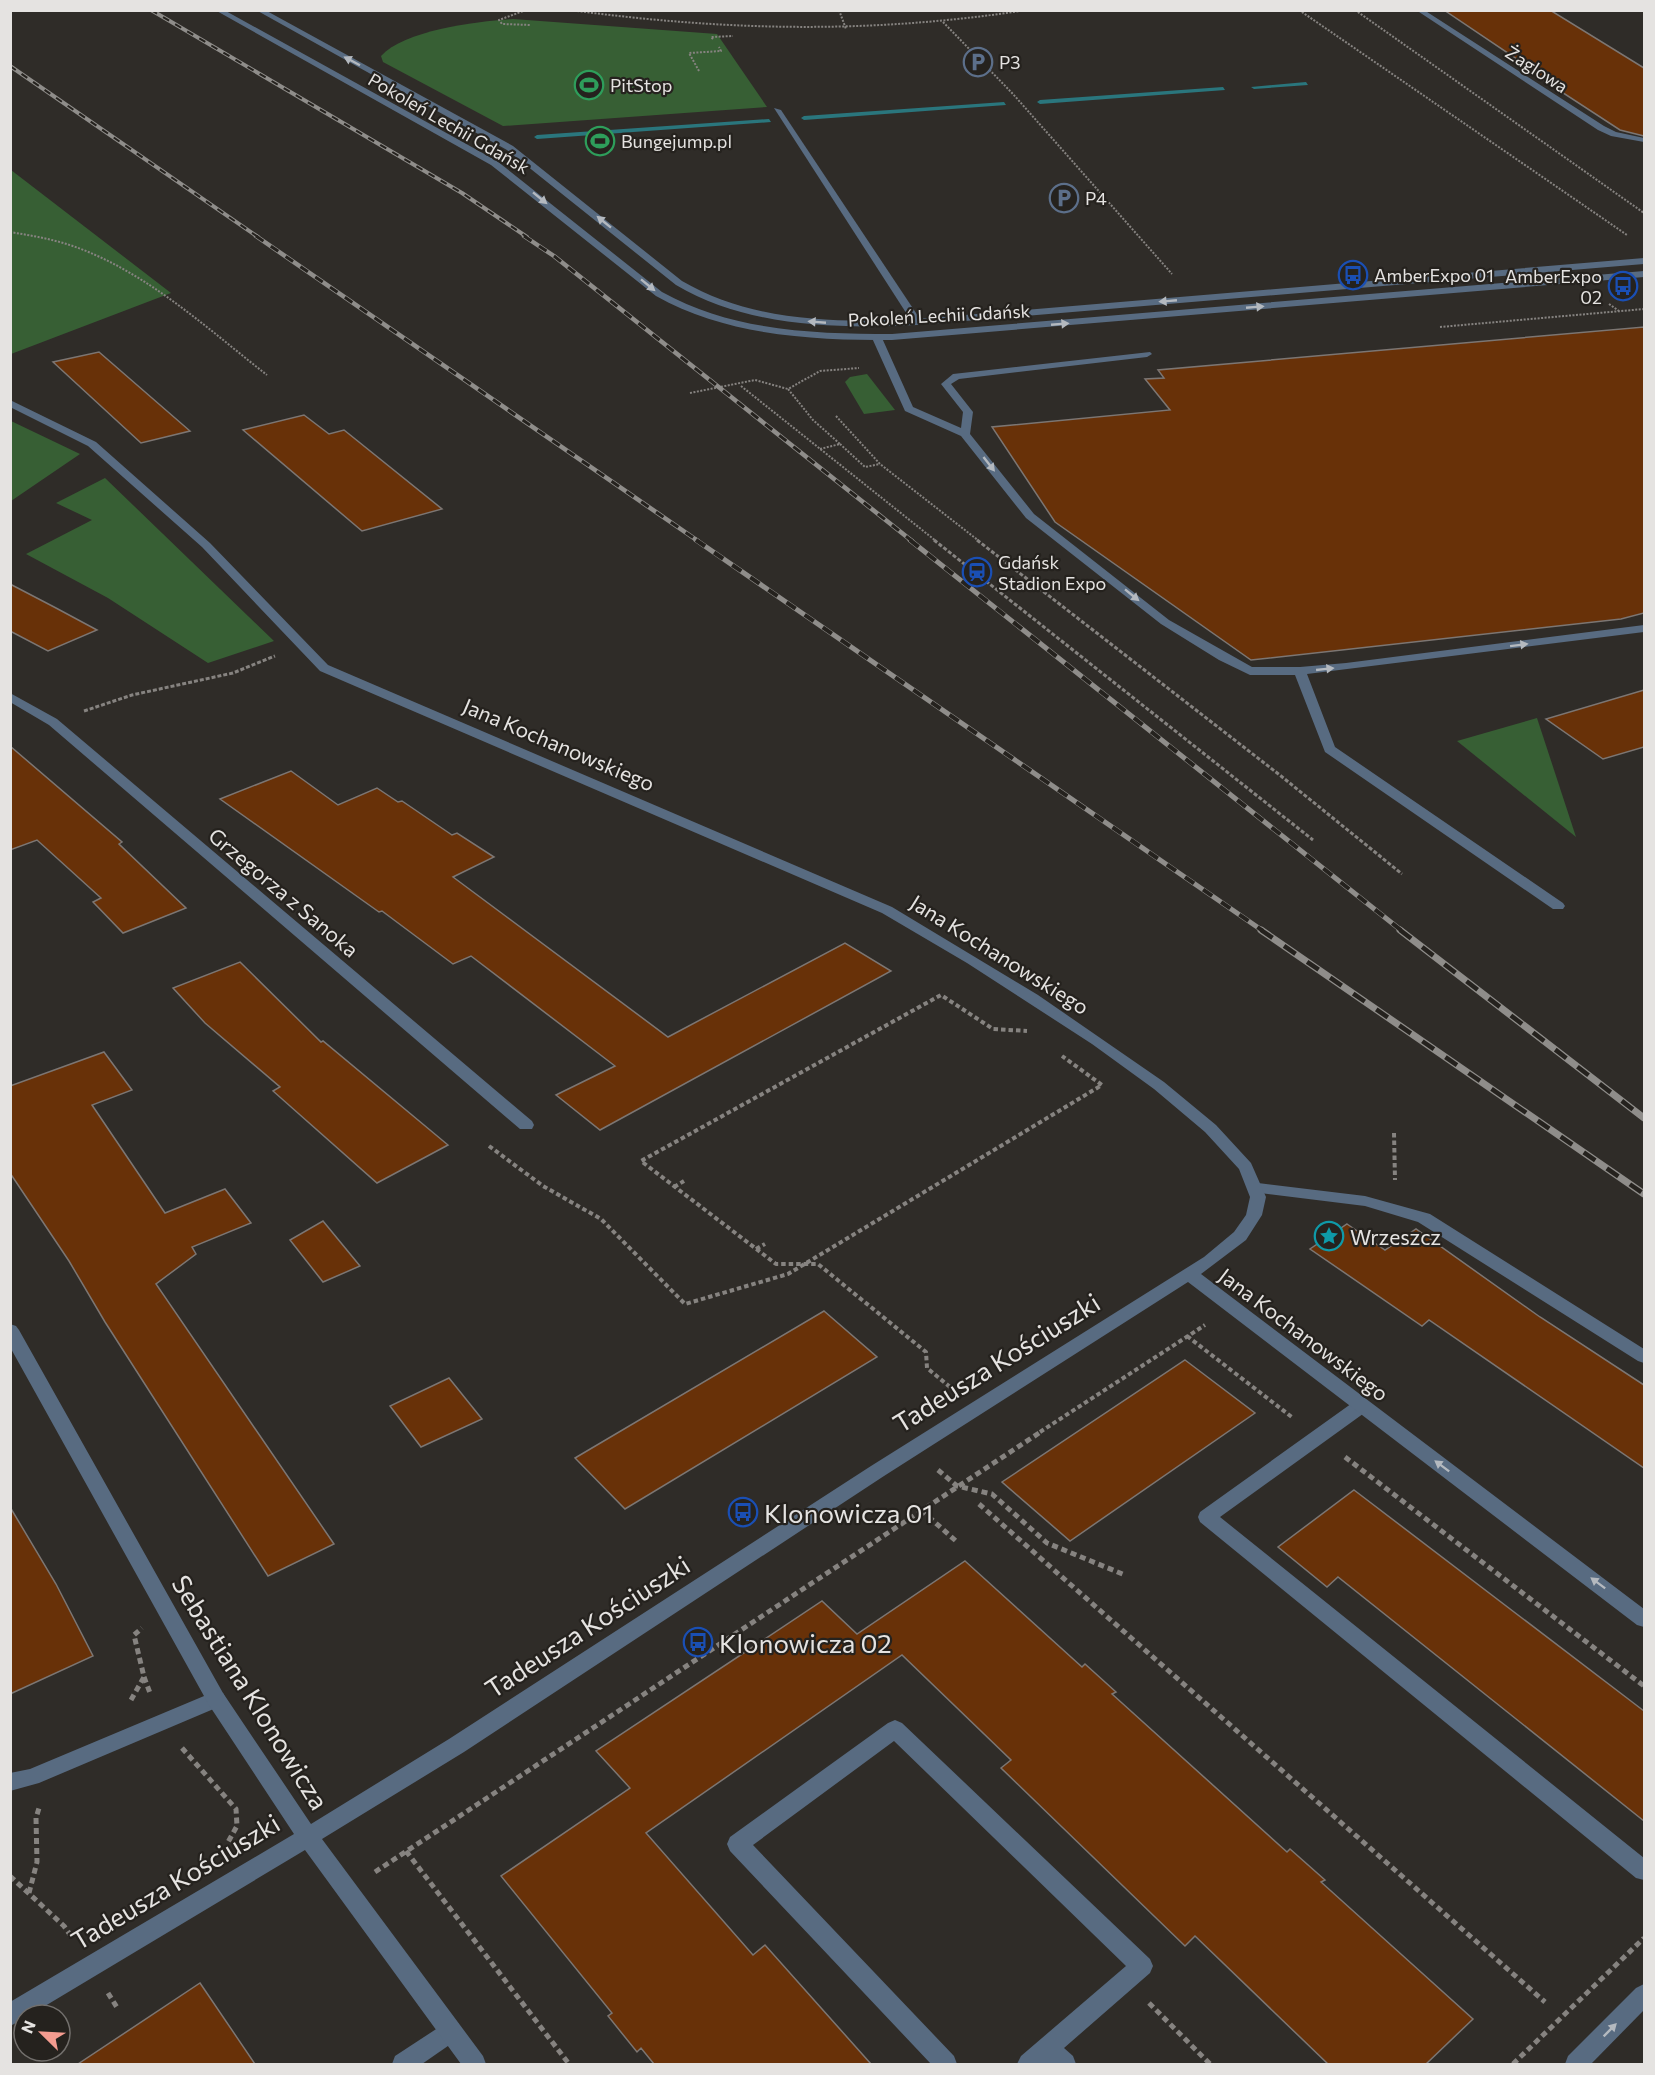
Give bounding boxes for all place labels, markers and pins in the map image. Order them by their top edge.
parking icon: P3 [962,46,994,78]
place label: P3 [999,51,1021,73]
sports icon: PitStop [573,69,605,101]
place label: PitStop [610,74,672,96]
sports icon: Bungejump.pl [584,125,616,157]
place label: Bungejump.pl [621,130,732,152]
parking icon: P4 [1048,182,1080,214]
place label: P4 [1085,187,1107,209]
bus stop icon: AmberExpo 01 [1337,259,1369,291]
place label: AmberExpo 01 [1374,264,1494,286]
place label: AmberExpo 02 [1505,265,1602,308]
bus stop icon: AmberExpo 02 [1607,270,1639,302]
place label: Gdańsk Stadion Expo [998,551,1106,594]
station icon: Gdańsk Stadion Expo [961,556,993,588]
place icon: Wrzeszcz [1313,1220,1345,1252]
place label: Wrzeszcz [1350,1224,1441,1249]
bus stop icon: Klonowicza 01 [727,1496,759,1528]
place label: Klonowicza 01 [764,1497,934,1528]
bus stop icon: Klonowicza 02 [682,1626,714,1658]
place label: Klonowicza 02 [719,1627,892,1658]

